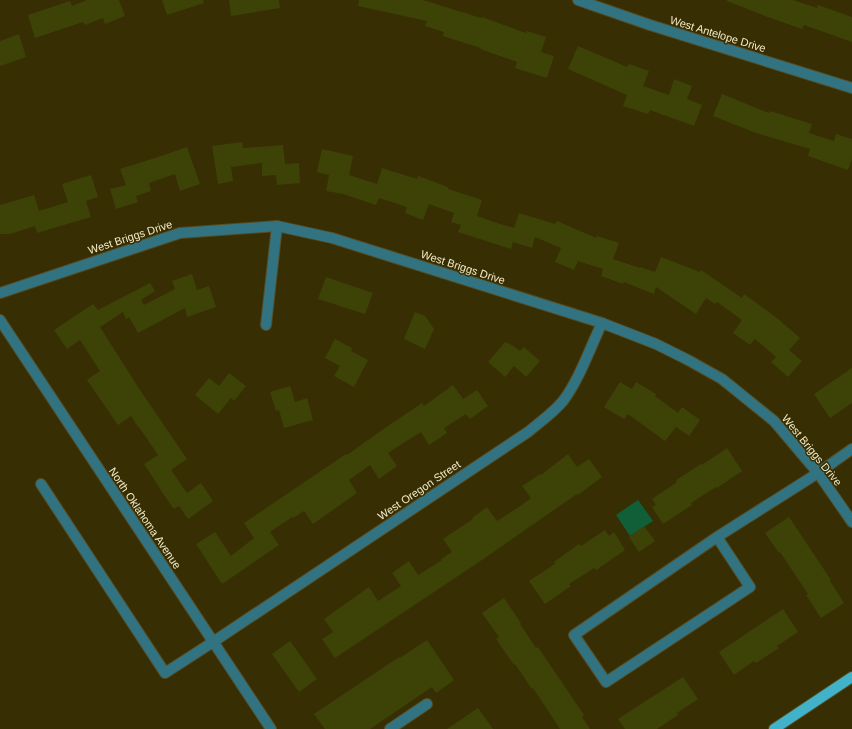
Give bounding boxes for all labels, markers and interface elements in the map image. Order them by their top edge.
street label: West Antelope Drive [669,14,767,54]
street label: West Briggs Drive [86,218,174,256]
street label: West Briggs Drive [419,248,507,286]
street label: West Briggs Drive [780,412,844,488]
street label: West Oregon Street [375,458,463,522]
street label: North Oklahoma Avenue [107,465,183,571]

